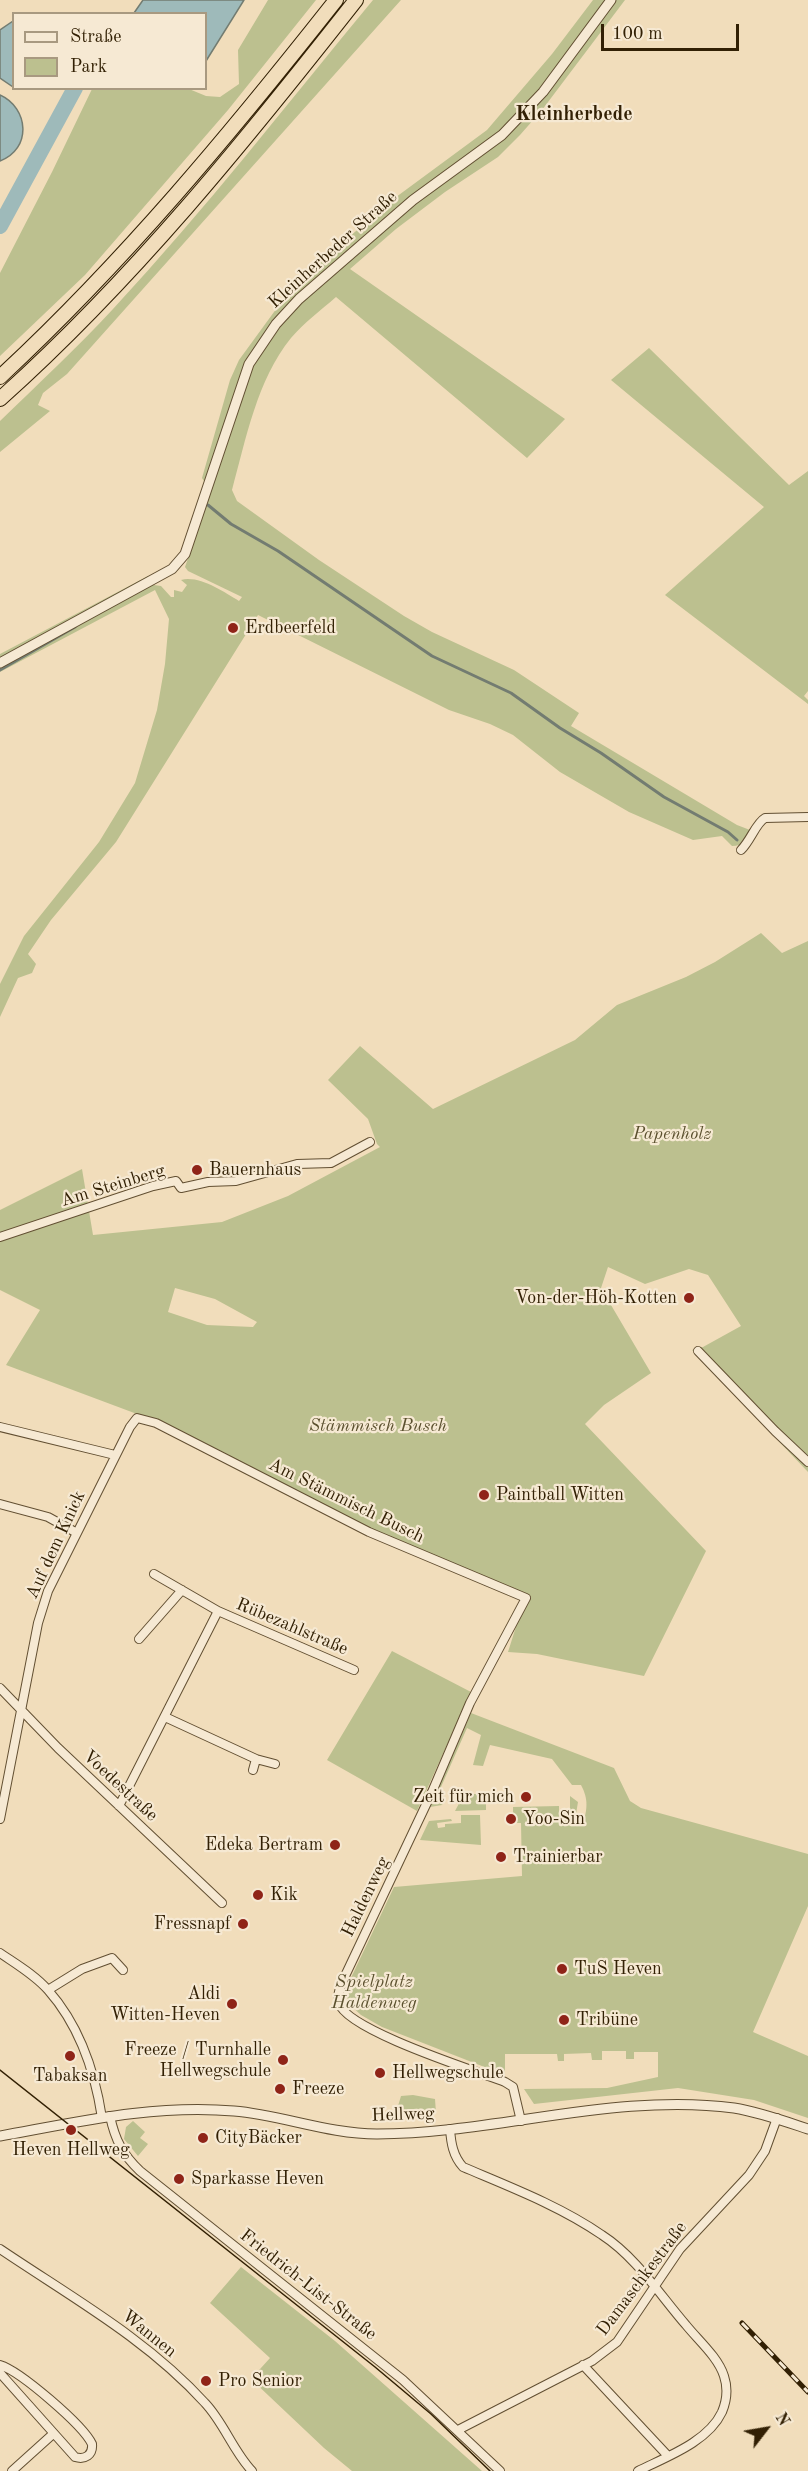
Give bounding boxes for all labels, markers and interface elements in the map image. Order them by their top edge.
legend [12,12,207,90]
scale bar [604,12,742,50]
text: 100 m [612,25,663,43]
text: Straße [70,28,121,46]
text: Park [70,58,107,76]
district label: Kleinherbede [515,103,633,127]
street label: Kleinherbeder Straße [264,186,402,314]
place label: Erdbeerfeld [245,617,336,639]
marker: Erdbeerfeld [226,621,240,635]
park label: Papenholz [633,1123,711,1145]
place label: Bauernhaus [209,1159,301,1181]
street label: Am Steinberg [58,1160,168,1212]
marker: Bauernhaus [190,1163,204,1177]
place label: Von-der-Höh-Kotten [515,1287,677,1309]
marker: Von-der-Höh-Kotten [682,1291,696,1305]
park label: Stämmisch Busch [309,1415,447,1437]
street label: Am Stämmisch Busch [264,1454,428,1548]
place label: Paintball Witten [496,1484,624,1506]
street label: Auf dem Knick [22,1488,90,1602]
marker: Paintball Witten [477,1488,491,1502]
street label: Rübezahlstraße [233,1594,351,1660]
street label: Voedestraße [78,1746,162,1826]
place label: Zeit für mich [413,1786,514,1808]
marker: Zeit für mich [519,1790,533,1804]
place label: Yoo-Sin [523,1808,585,1830]
marker: Yoo-Sin [504,1812,518,1826]
place label: Edeka Bertram [205,1834,323,1856]
marker: Edeka Bertram [328,1838,342,1852]
place label: Trainierbar [513,1846,603,1868]
marker: Trainierbar [494,1850,508,1864]
street label: Haldenweg [337,1853,395,1941]
place label: Kik [270,1884,298,1906]
marker: Kik [251,1888,265,1902]
place label: Fressnapf [154,1913,231,1935]
marker: Fressnapf [236,1917,250,1931]
place label: TuS Heven [574,1958,662,1980]
marker: TuS Heven [555,1962,569,1976]
park label: Spielplatz Haldenweg [331,1971,417,2014]
place label: Aldi Witten-Heven [110,1983,220,2026]
marker: Aldi Witten-Heven [225,1997,239,2011]
place label: Tribüne [576,2009,638,2031]
marker: Tribüne [557,2013,571,2027]
place label: Freeze / Turnhalle Hellwegschule [124,2039,271,2082]
marker: Tabaksan [63,2049,77,2063]
marker: Freeze / Turnhalle Hellwegschule [276,2053,290,2067]
place label: Hellwegschule [392,2062,503,2084]
place label: Tabaksan [33,2065,107,2087]
marker: Hellwegschule [373,2066,387,2080]
place label: Freeze [292,2078,344,2100]
marker: Freeze [273,2082,287,2096]
street label: Hellweg [371,2103,435,2127]
marker: Heven Hellweg [64,2123,78,2137]
place label: CityBäcker [215,2127,302,2149]
marker: CityBäcker [196,2131,210,2145]
place label: Heven Hellweg [12,2139,130,2161]
place label: Sparkasse Heven [191,2168,324,2190]
marker: Sparkasse Heven [172,2172,186,2186]
street label: Damaschkestraße [592,2218,692,2340]
street label: Friedrich-List-Straße [235,2225,381,2345]
street label: Wannen [117,2305,181,2363]
place label: Pro Senior [218,2370,302,2392]
marker: Pro Senior [199,2374,213,2388]
north arrow [736,2399,796,2459]
text: N [771,2410,791,2429]

